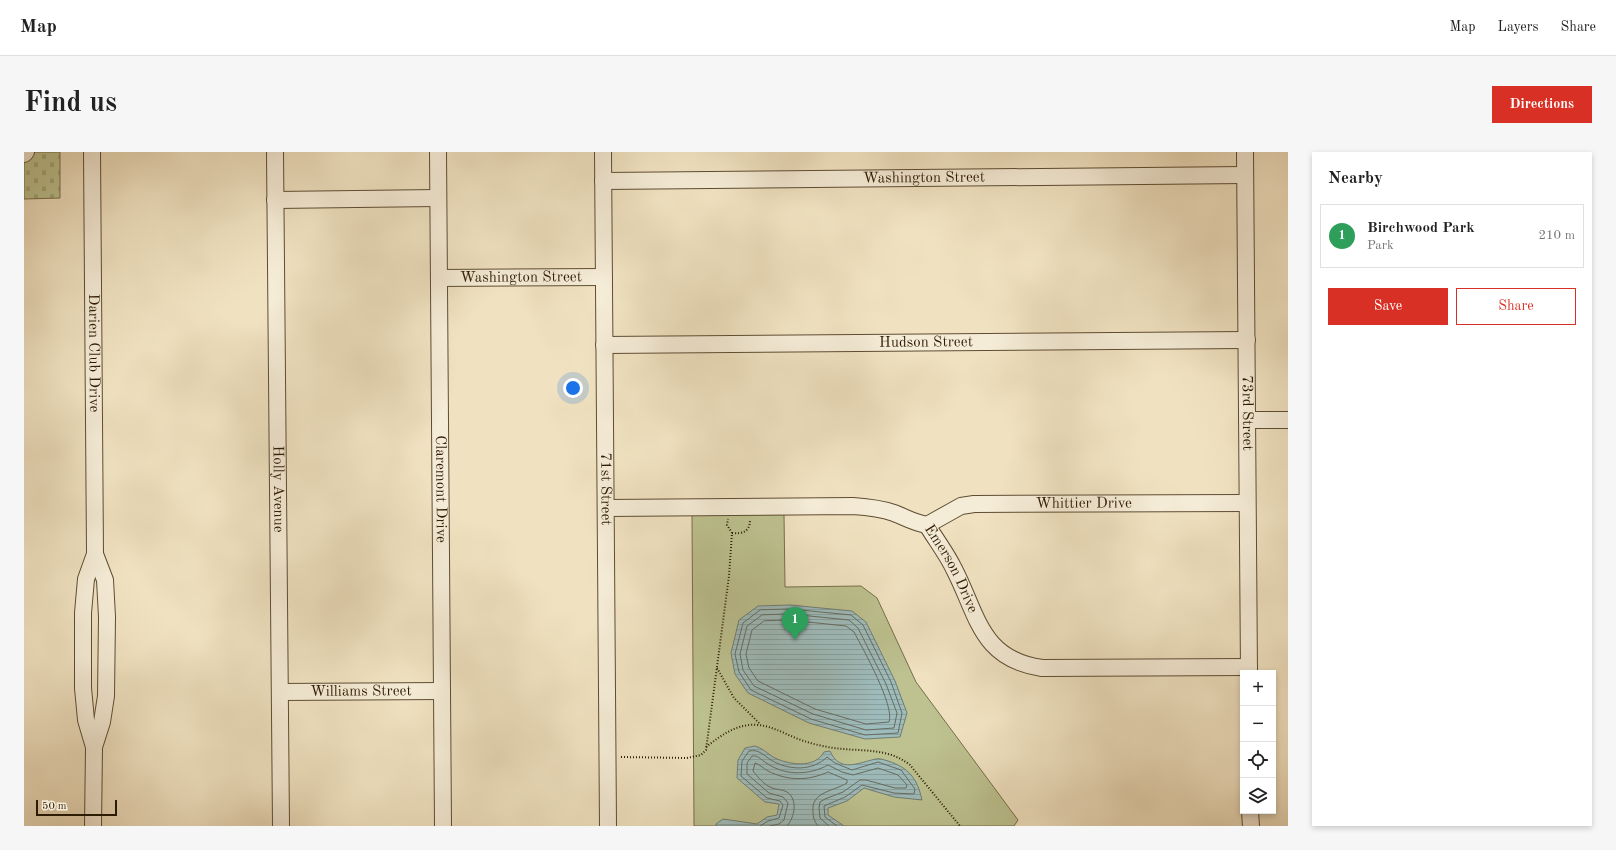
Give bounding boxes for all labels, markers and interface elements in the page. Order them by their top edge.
text: Map [20,18,57,37]
text: Map [1450,20,1476,34]
text: Layers [1498,20,1539,34]
text: Share [1561,20,1596,34]
button: Directions [1492,86,1592,123]
text: Find us [24,90,117,118]
street label: Washington Street [863,170,985,186]
text: Nearby [1328,170,1383,187]
text: Birchwood Park [1367,221,1475,236]
text: 1 [1338,229,1346,242]
text: 210 m [1538,229,1575,242]
text: Park [1367,239,1394,252]
street label: Washington Street [460,270,582,285]
button: Save [1328,288,1448,325]
button: Share [1456,288,1576,325]
street label: Darien Club Drive [86,294,101,412]
street label: Hudson Street [879,335,973,350]
street label: 73rd Street [1239,375,1255,451]
your location [563,378,583,398]
street label: Claremont Drive [433,435,448,543]
street label: Holly Avenue [270,445,286,533]
street label: 71st Street [598,452,613,526]
street label: Whittier Drive [1036,496,1132,511]
street label: Emerson Drive [921,522,980,615]
pin: 1 [782,607,808,640]
map controls [1240,670,1276,814]
button: + [1240,670,1276,706]
street label: Williams Street [310,684,412,699]
button: − [1240,706,1276,742]
button: locate [1240,742,1276,778]
button: layers [1240,778,1276,814]
scale bar [36,798,117,817]
text: 50 m [42,801,67,812]

